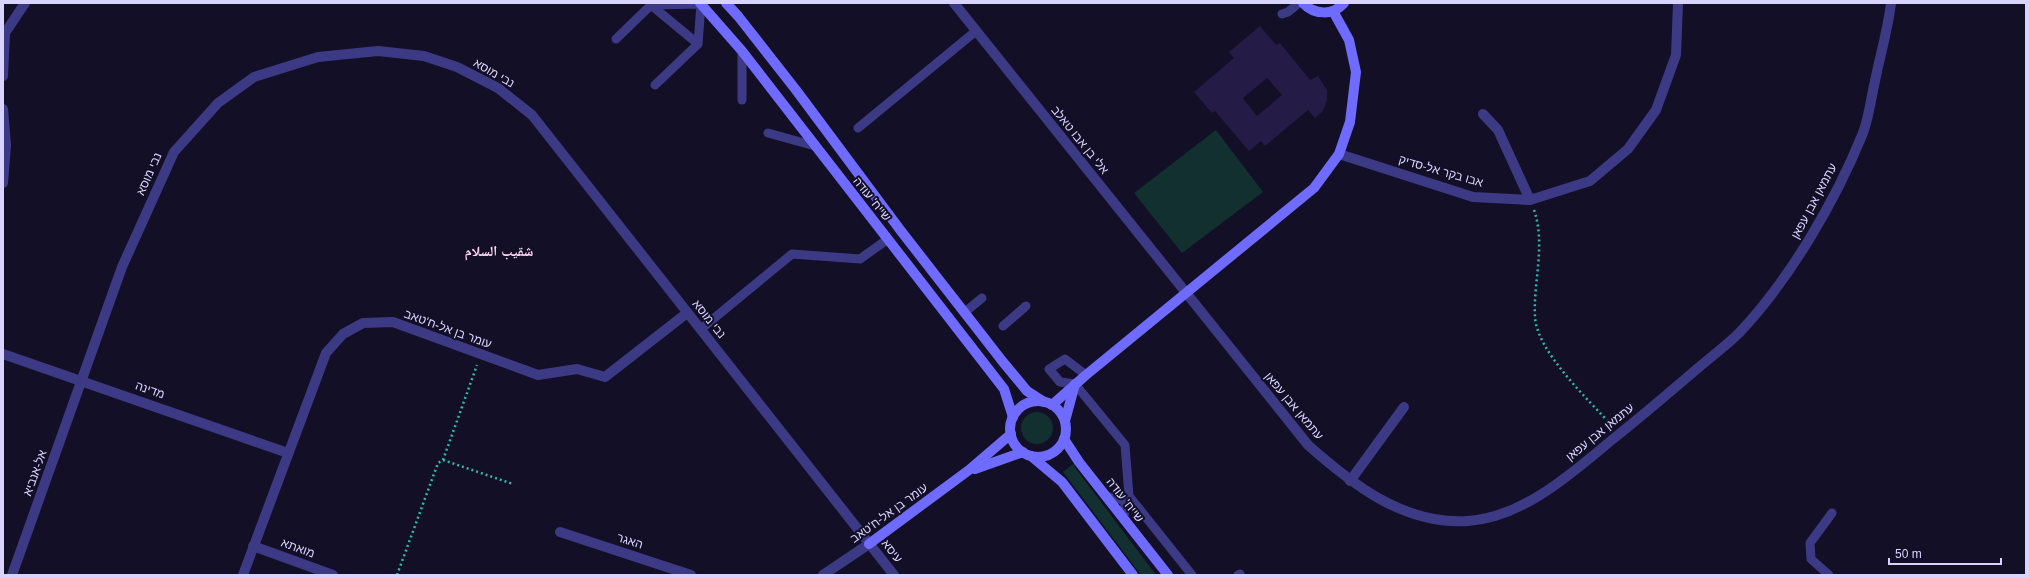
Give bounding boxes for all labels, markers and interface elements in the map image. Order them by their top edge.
street label: נבי מוסא [471,56,517,90]
street label: אלי בן אבו טאלב [1048,103,1112,177]
street label: נבי מוסא [133,151,165,197]
street label: אבו בקר אל-סדיק [1397,152,1485,190]
street label: עתמאן אבן עפאן [1788,161,1840,241]
street label: שייח' עודה [850,174,894,224]
district label: شقيب السلام [465,243,533,261]
street label: נבי מוסא [689,297,729,341]
street label: עומר בן אל-ח'טאב [402,307,494,351]
street label: עתמאן אבן עפאן [1262,369,1326,443]
street label: מדינה [133,378,167,402]
street label: עתמאן אבן עפאן [1563,400,1637,464]
street label: אל-אנביא [20,448,50,498]
street label: שייח' עודה [1103,475,1147,525]
street label: עומר בן אל-ח'טאב [848,480,930,546]
street label: האגר [615,530,645,552]
street label: מואתא [279,535,317,561]
street label: עיסא [879,537,905,565]
scale bar [1889,540,2001,566]
text: 50 m [1895,547,1922,561]

